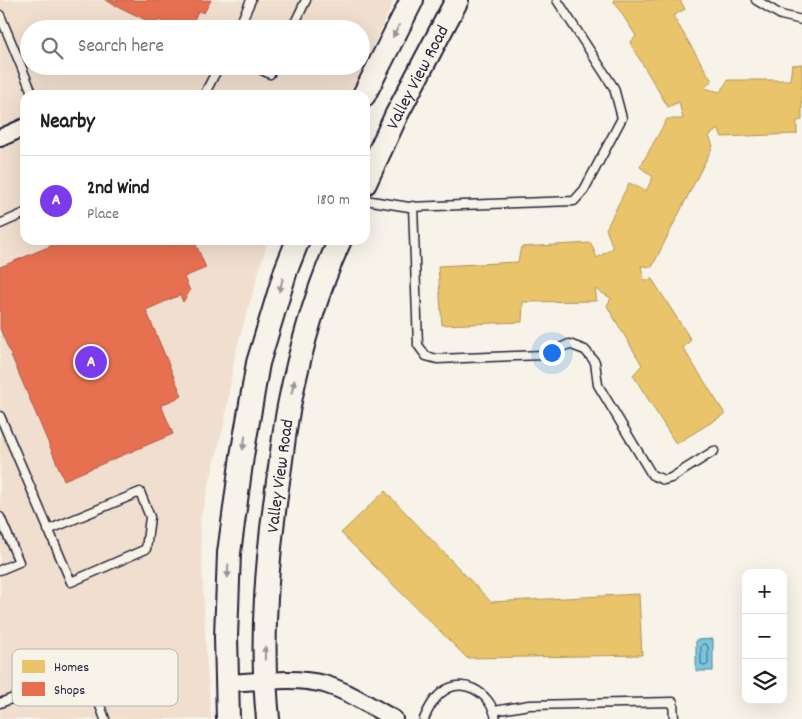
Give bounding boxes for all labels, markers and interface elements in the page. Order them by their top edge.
search box [20,20,370,75]
street label: Valley View Road [382,22,456,134]
one-way arrow [392,24,400,39]
icon: search [38,34,66,62]
text: Search here [78,34,164,61]
text: Nearby [40,108,95,138]
text: 2nd Wind [87,176,149,203]
text: A [52,189,60,212]
text: 180 m [317,189,350,212]
text: Place [87,203,119,226]
one-way arrow [277,278,285,293]
your location [539,340,565,366]
pin: A [75,343,107,381]
one-way arrow [289,380,297,395]
street label: Valley View Road [262,418,301,534]
one-way arrow [240,436,248,452]
one-way arrow [224,564,232,580]
map controls [742,569,787,704]
button: + [742,569,787,614]
button: − [742,614,787,659]
one-way arrow [261,645,269,661]
legend [12,649,178,706]
text: Homes [54,658,89,678]
button: layers [742,659,787,704]
text: Shops [54,681,85,701]

